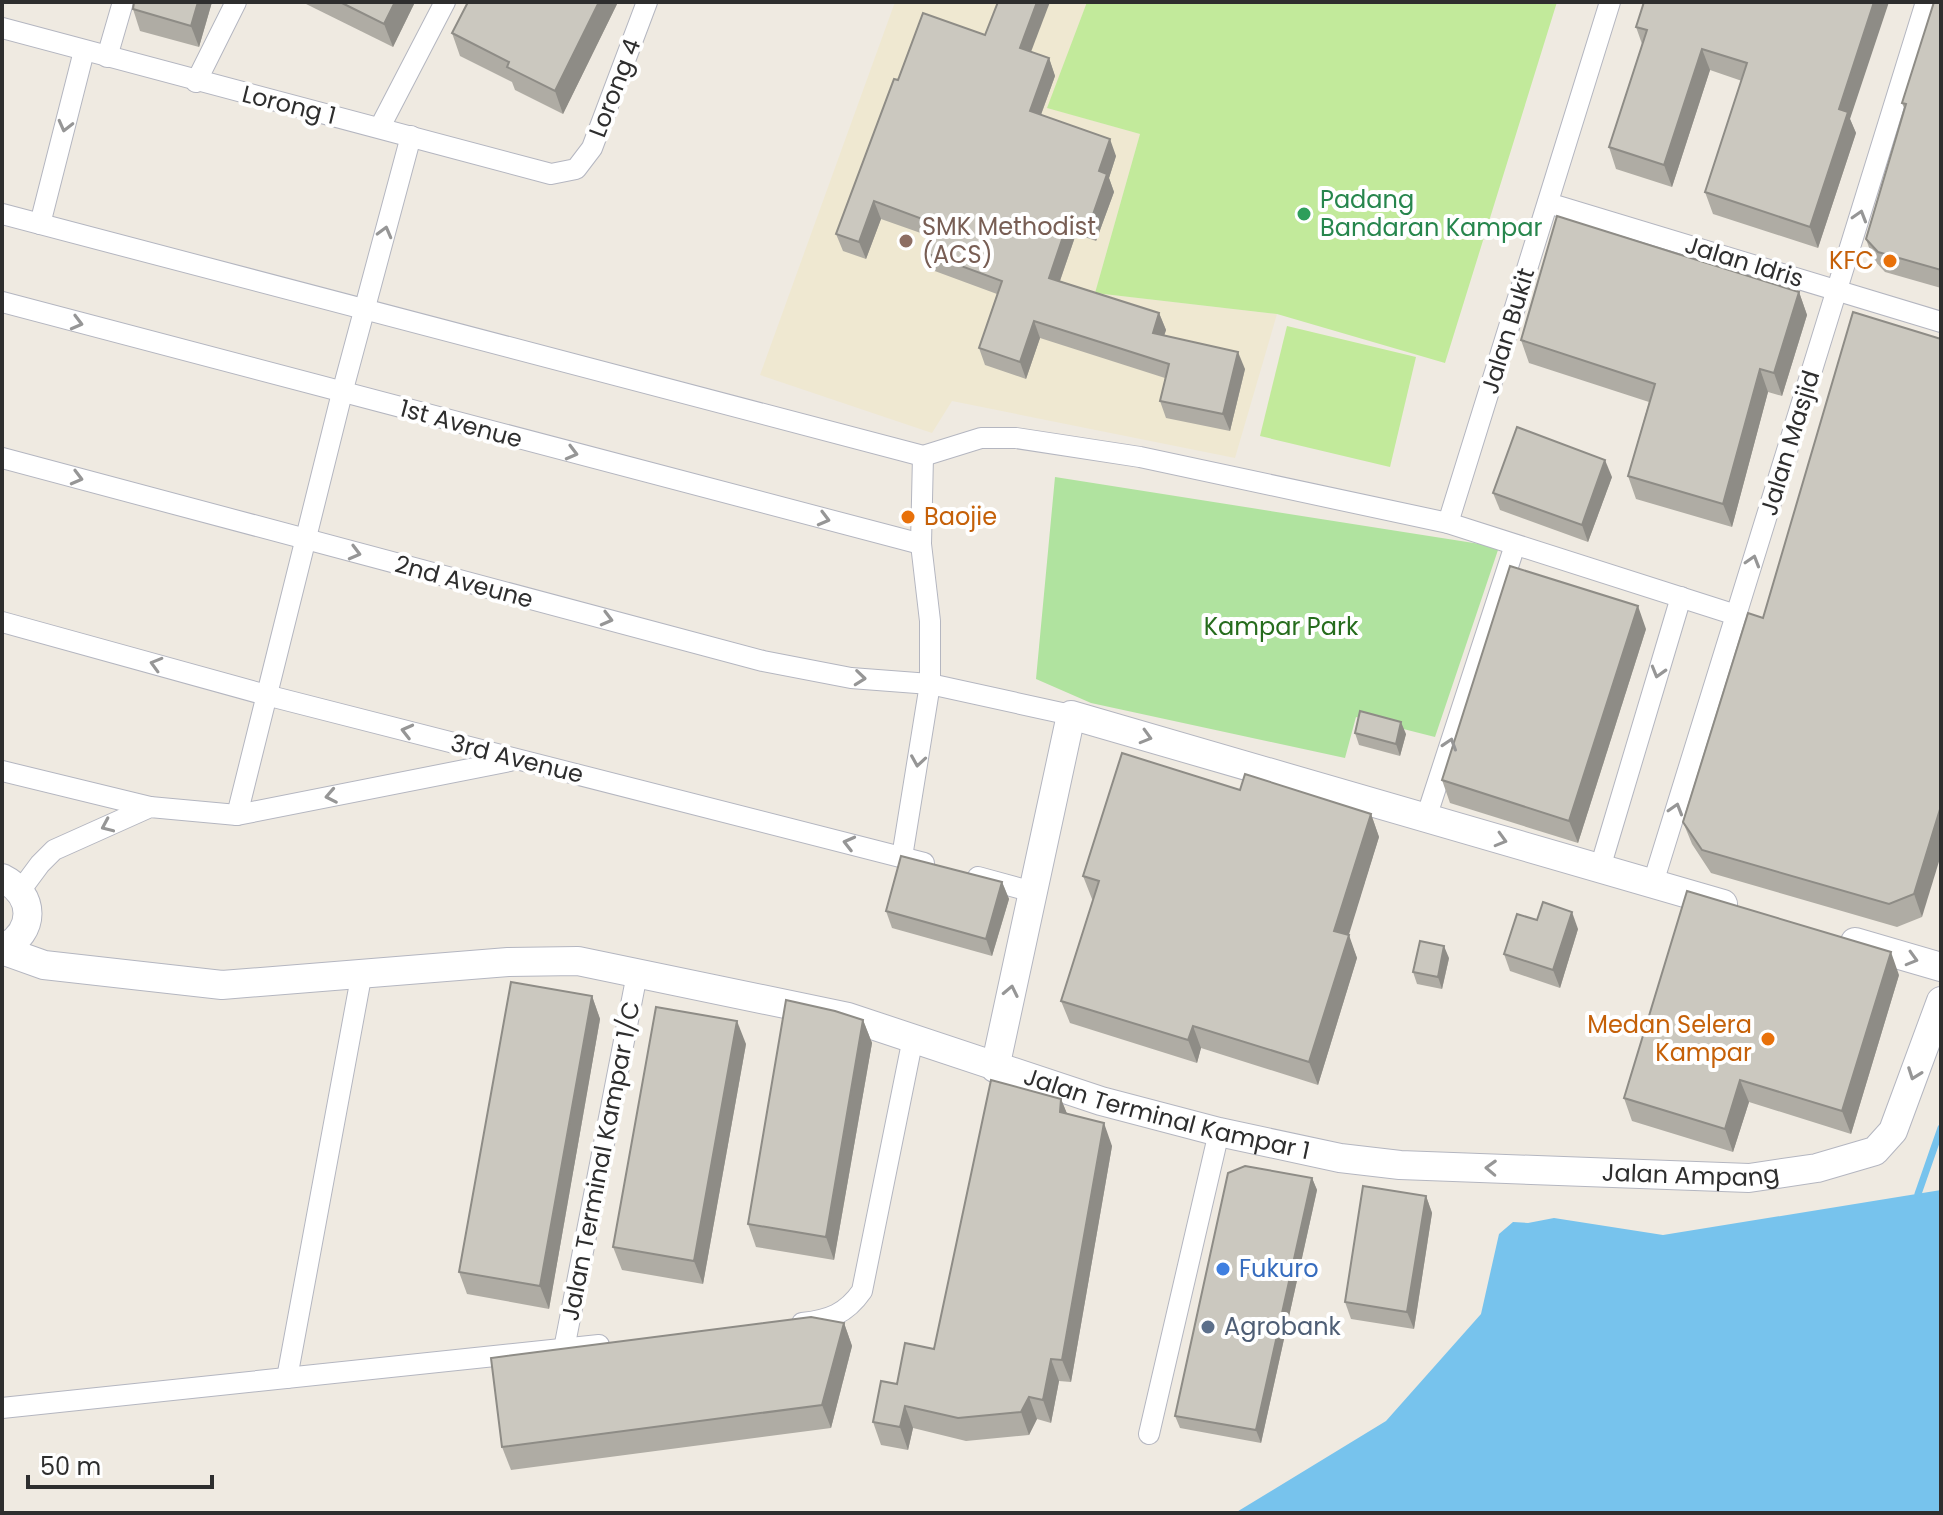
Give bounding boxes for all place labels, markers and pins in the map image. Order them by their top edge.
place label: Padang Bandaran Kampar [1320,183,1542,244]
marker: Padang Bandaran Kampar [1295,205,1313,223]
place label: SMK Methodist (ACS) [922,210,1096,271]
marker: SMK Methodist (ACS) [897,232,915,250]
place label: KFC [1829,244,1874,277]
marker: KFC [1881,252,1899,270]
place label: Baojie [924,500,997,533]
marker: Baojie [899,508,917,526]
place label: Medan Selera Kampar [1587,1008,1752,1069]
marker: Medan Selera Kampar [1759,1030,1777,1048]
place label: Fukuro [1239,1252,1319,1285]
marker: Fukuro [1214,1260,1232,1278]
place label: Agrobank [1224,1310,1342,1343]
marker: Agrobank [1199,1318,1217,1336]

